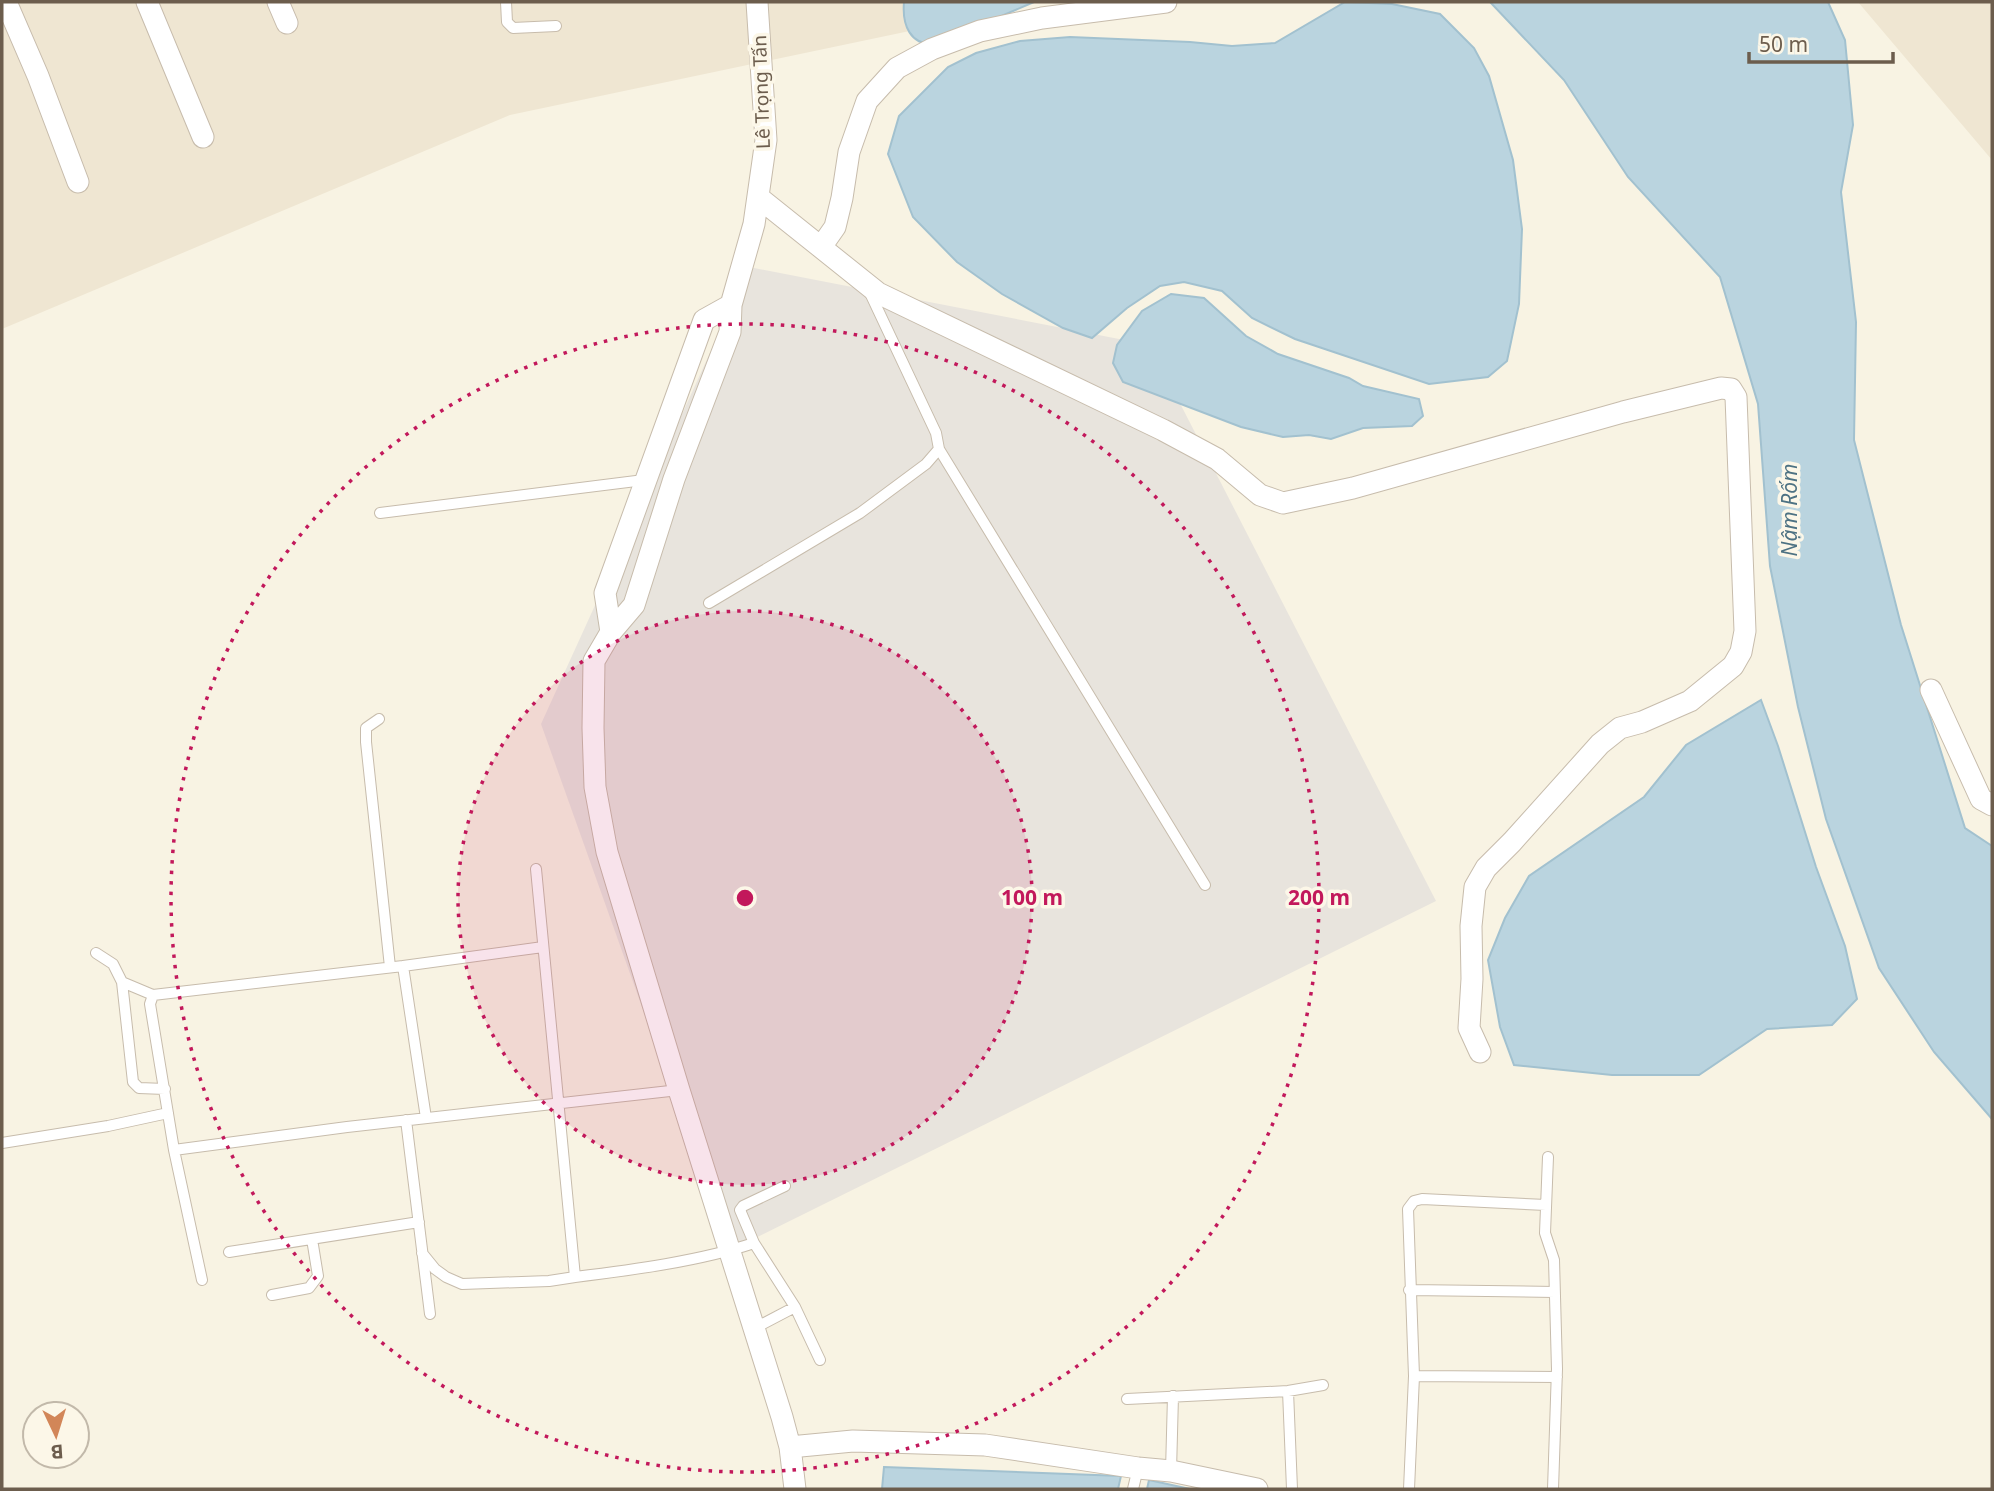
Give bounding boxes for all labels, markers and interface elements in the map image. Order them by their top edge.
scale bar [1749,21,1892,65]
text: 50 m [1759,30,1808,58]
street label: Lê Trọng Tấn [746,35,776,149]
water label: Nậm Rốm [1775,464,1803,556]
text: 100 m [1001,883,1063,911]
text: 200 m [1288,883,1350,911]
centre of rings [733,886,757,910]
north arrow [21,1400,91,1470]
text: B [50,1439,64,1465]

